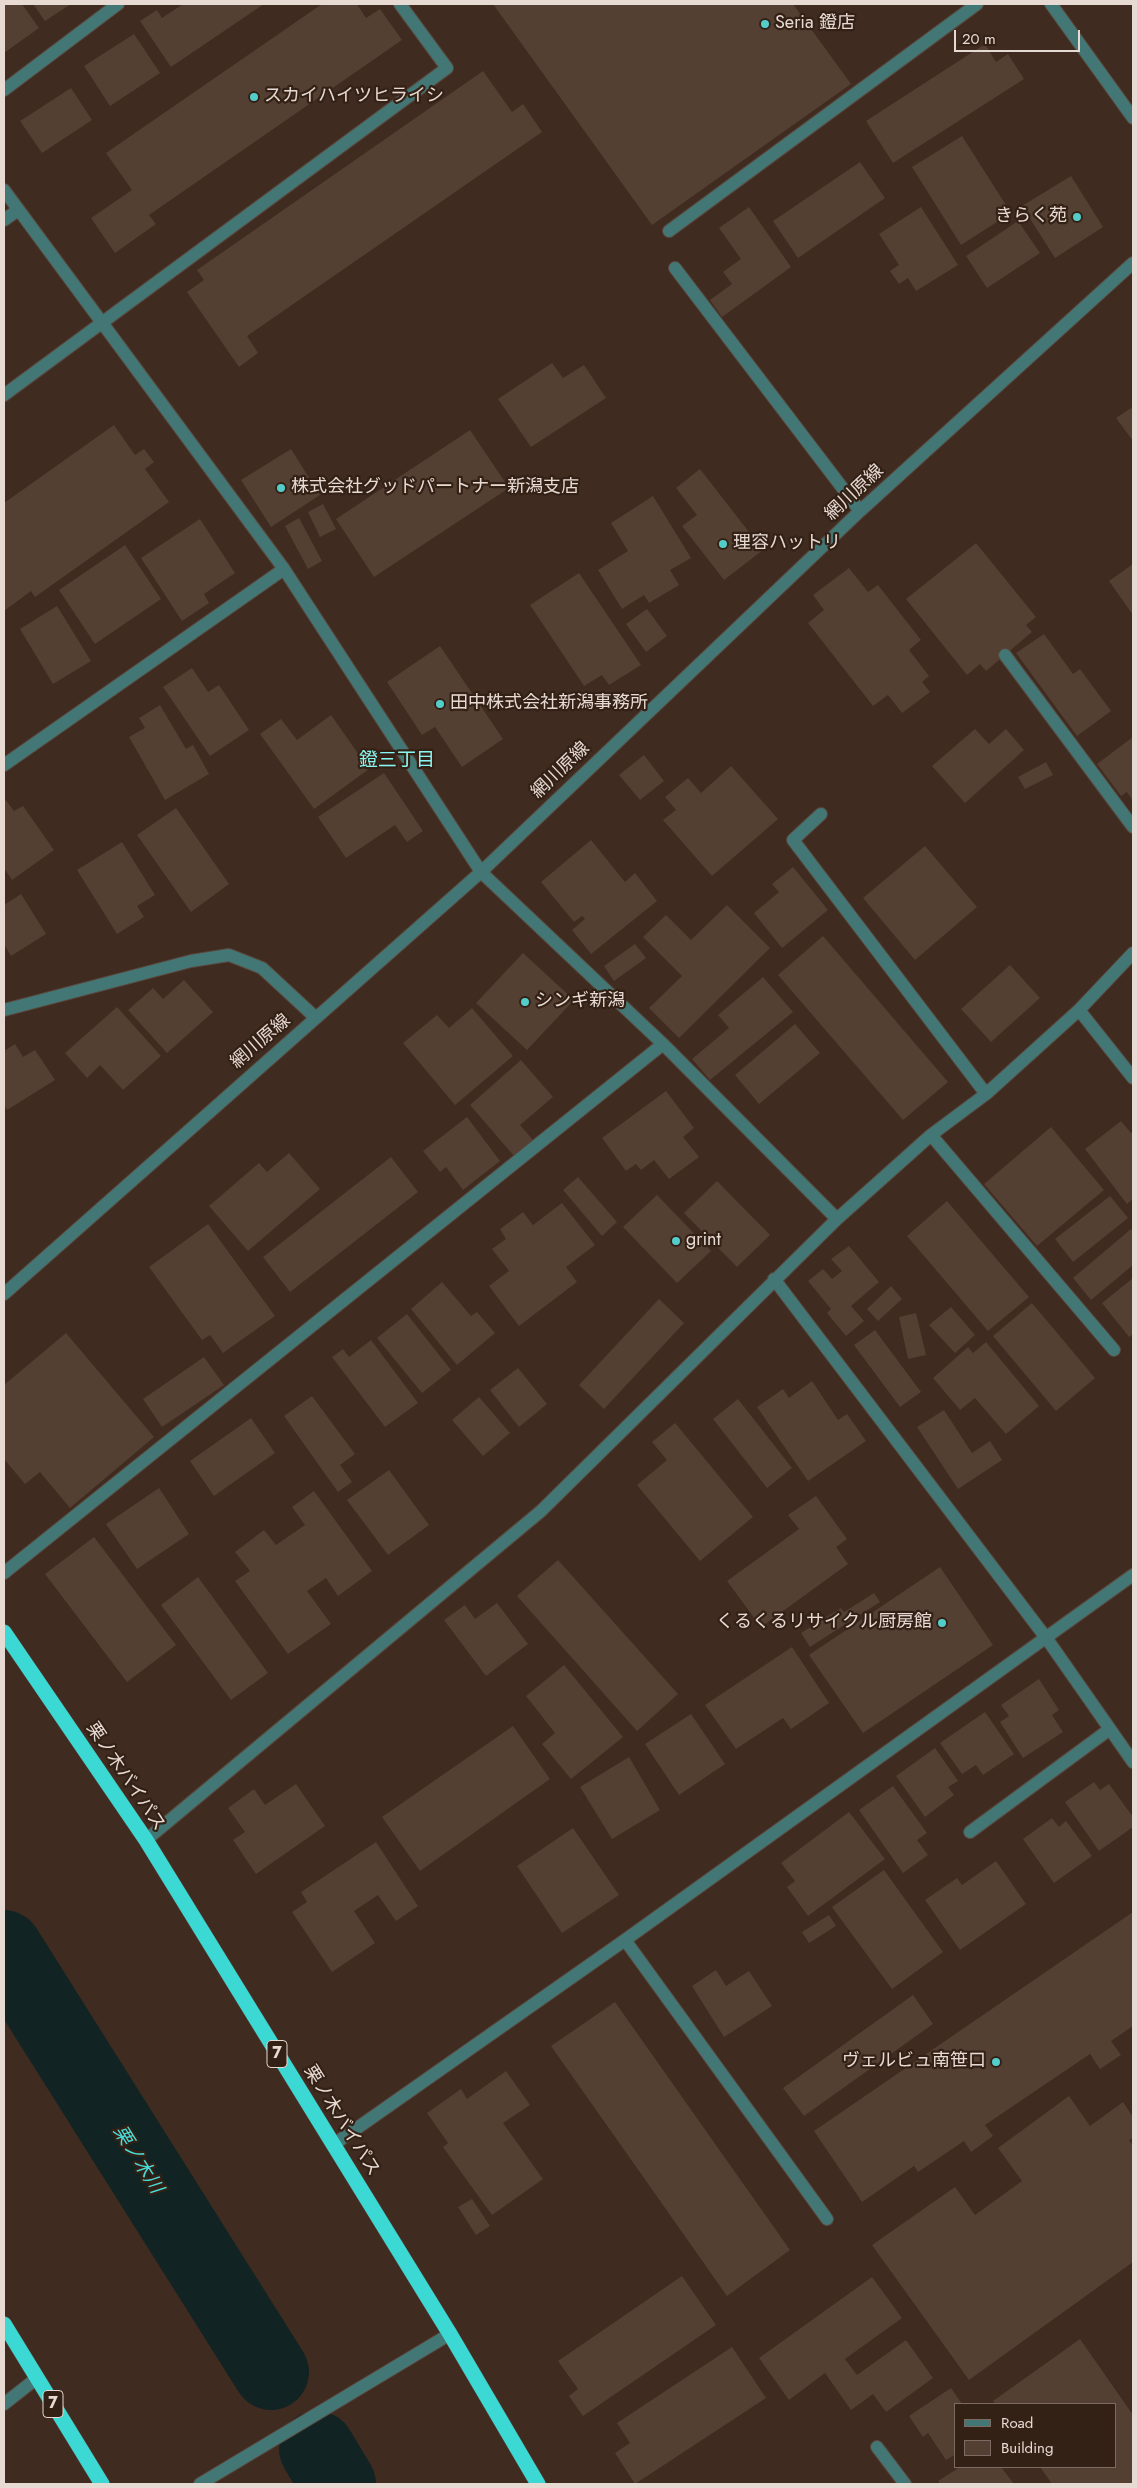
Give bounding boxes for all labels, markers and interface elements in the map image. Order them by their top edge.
place label: Seria 鐙店 [775,13,855,35]
marker: Seria 鐙店 [759,18,771,30]
scale bar [957,20,1083,52]
text: 20 m [962,28,996,50]
place label: スカイハイツヒライシ [264,86,444,108]
marker: スカイハイツヒライシ [248,91,260,103]
place label: きらく苑 [995,206,1067,228]
marker: きらく苑 [1071,211,1083,223]
street label: 網川原線 [821,461,889,525]
place label: 株式会社グッドパートナー新潟支店 [291,477,579,499]
marker: 株式会社グッドパートナー新潟支店 [275,482,287,494]
place label: 理容ハットリ [733,533,841,555]
marker: 理容ハットリ [717,538,729,550]
place label: 田中株式会社新潟事務所 [450,693,648,715]
marker: 田中株式会社新潟事務所 [434,698,446,710]
street label: 網川原線 [528,738,594,804]
district label: 鐙三丁目 [359,750,435,772]
place label: シンギ新潟 [535,991,625,1013]
marker: シンギ新潟 [519,996,531,1008]
street label: 網川原線 [227,1010,295,1074]
place label: grint [686,1230,721,1252]
marker: grint [670,1235,682,1247]
place label: くるくるリサイクル厨房館 [716,1612,932,1634]
marker: くるくるリサイクル厨房館 [936,1617,948,1629]
street label: 栗ノ木バイパス [81,1719,169,1835]
road number: 7 [267,2040,287,2068]
place label: ヴェルビュ南笹口 [842,2051,986,2073]
marker: ヴェルビュ南笹口 [990,2056,1002,2068]
street label: 栗ノ木バイパス [298,2062,384,2180]
water label: 栗ノ木川 [107,2122,167,2198]
road number: 7 [43,2390,63,2418]
legend [954,2403,1117,2468]
text: Road [1001,2412,1033,2434]
text: Building [1001,2437,1053,2459]

